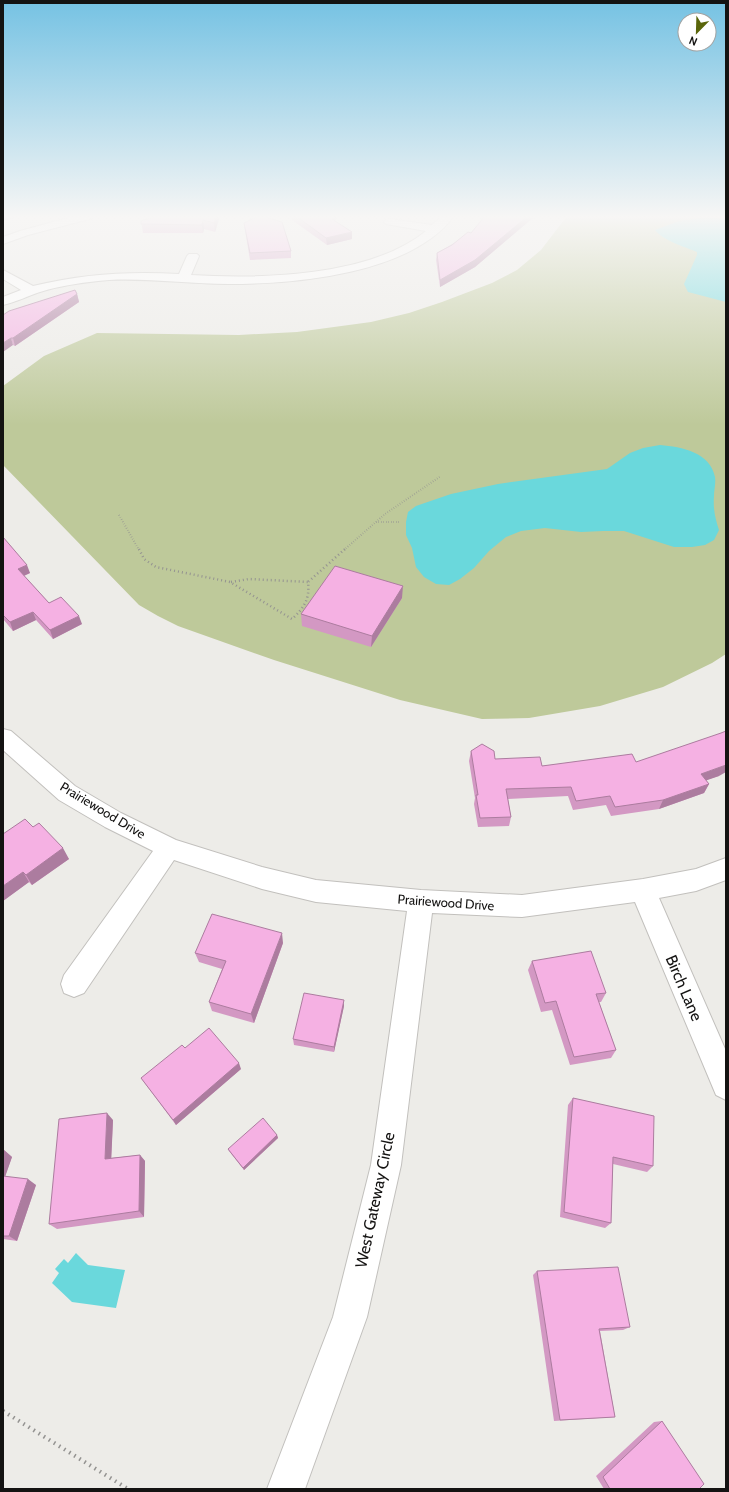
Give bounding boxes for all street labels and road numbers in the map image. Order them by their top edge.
street label: Prairiewood Drive [57,778,149,842]
street label: Prairiewood Drive [397,891,495,913]
street label: Birch Lane [662,952,706,1024]
street label: West Gateway Circle [351,1130,399,1270]

